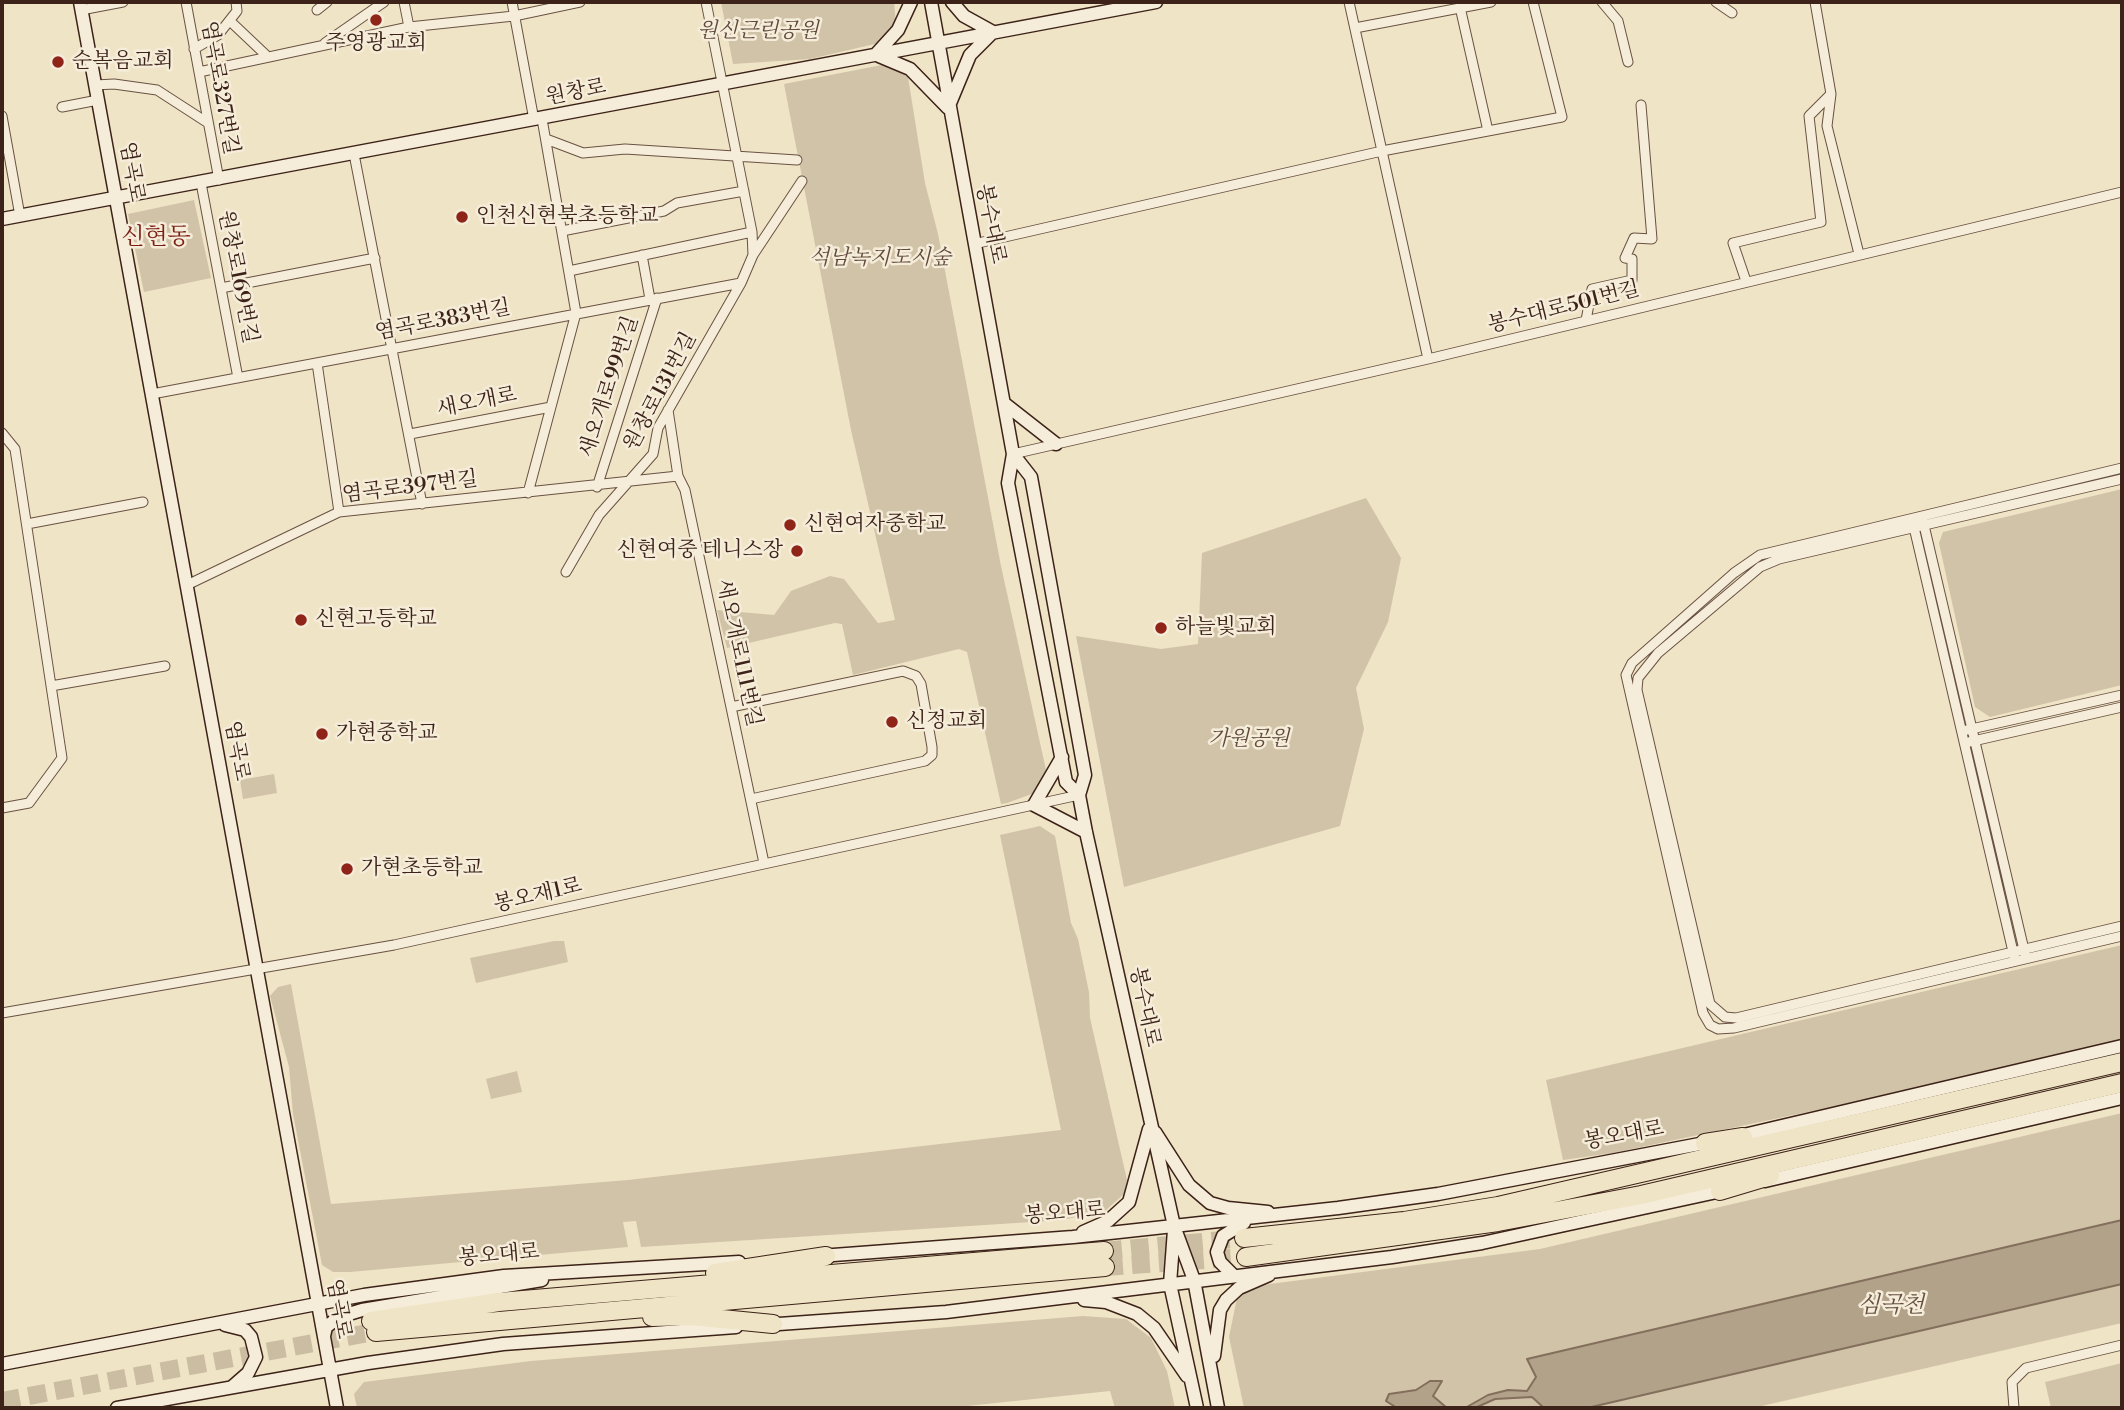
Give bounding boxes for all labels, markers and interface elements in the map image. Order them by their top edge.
marker: 주영광교회 [368,12,384,28]
street label: 염곡로327번길 [195,19,243,157]
park label: 원신근린공원 [697,19,819,45]
place label: 주영광교회 [325,31,427,57]
place label: 순복음교회 [72,49,173,75]
marker: 순복음교회 [50,54,66,70]
street label: 원창로 [544,75,608,111]
street label: 염곡로 [113,140,149,204]
street label: 봉수대로 [970,182,1010,266]
place label: 인천신현북초등학교 [476,204,659,230]
street label: 원창로169번길 [212,208,262,346]
marker: 인천신현북초등학교 [454,209,470,225]
district label: 신현동 [121,224,191,252]
park label: 석남녹지도시숲 [809,246,951,272]
street label: 봉수대로501번길 [1485,277,1643,339]
street label: 염곡로383번길 [373,296,513,346]
street label: 새오개로99번길 [575,313,645,461]
street label: 원창로131번길 [619,328,703,456]
street label: 새오개로 [435,383,519,423]
street label: 염곡로397번길 [341,467,479,509]
place label: 신현여자중학교 [804,512,946,538]
marker: 신현여자중학교 [782,517,798,533]
place label: 신현여중 테니스장 [616,538,783,564]
marker: 신현여중 테니스장 [789,543,805,559]
street label: 새오개로111번길 [710,577,766,729]
place label: 신현고등학교 [315,607,437,633]
marker: 신현고등학교 [293,612,309,628]
place label: 하늘빛교회 [1175,615,1276,641]
marker: 하늘빛교회 [1153,620,1169,636]
place label: 신정교회 [906,709,987,735]
marker: 신정교회 [884,714,900,730]
street label: 염곡로 [218,719,254,783]
place label: 가현중학교 [336,721,437,747]
marker: 가현중학교 [314,726,330,742]
park label: 가원공원 [1208,727,1290,753]
place label: 가현초등학교 [361,856,483,882]
marker: 가현초등학교 [339,861,355,877]
street label: 봉오재1로 [491,874,585,918]
street label: 봉수대로 [1123,965,1165,1049]
street label: 봉오대로 [1582,1117,1666,1155]
street label: 봉오대로 [1023,1198,1107,1230]
street label: 봉오대로 [457,1240,541,1272]
street label: 염곡로 [320,1277,356,1341]
water label: 심곡천 [1858,1292,1924,1320]

